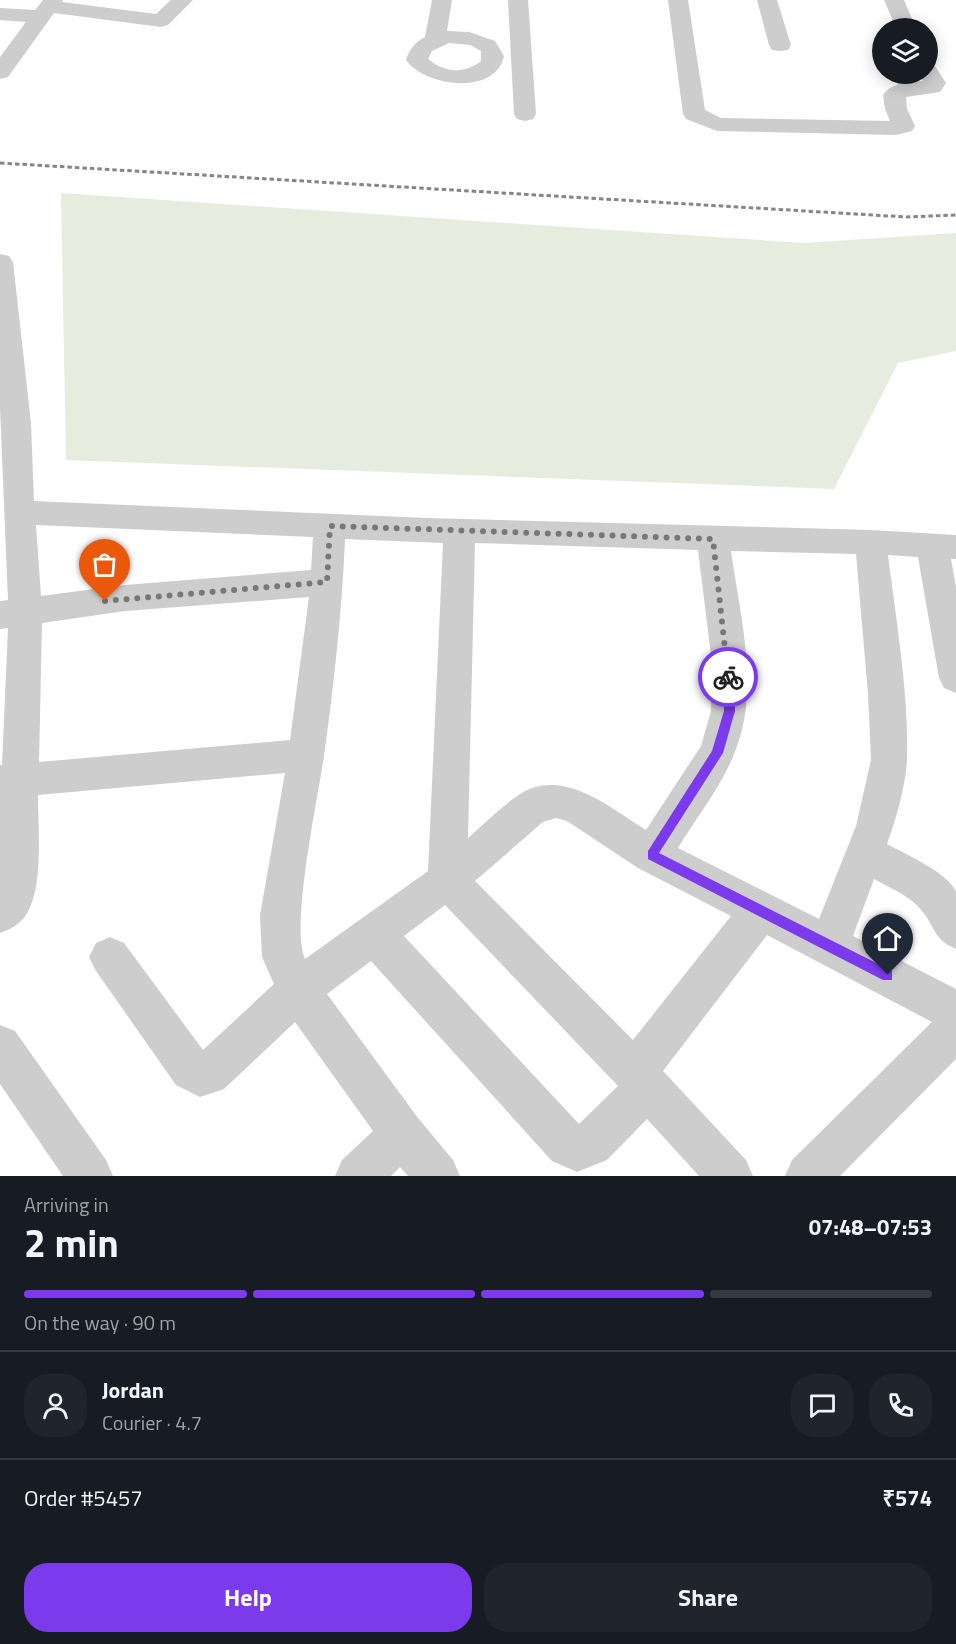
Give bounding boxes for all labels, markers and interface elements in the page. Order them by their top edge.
map controls [872,18,938,84]
button: layers [872,18,938,84]
pin [79,539,130,601]
icon: bag [88,548,121,581]
courier [698,647,758,707]
icon: bike [712,661,745,694]
pin [862,913,913,975]
icon: home [871,922,904,955]
text: Arriving in [24,1189,109,1220]
text: 07:48–07:53 [809,1210,932,1244]
text: 2 min [24,1213,119,1272]
text: On the way · 90 m [24,1307,176,1338]
text: Jordan [102,1373,164,1407]
button: person [24,1374,87,1437]
button: chat [791,1374,854,1437]
button: phone [869,1374,932,1437]
text: Courier · 4.7 [102,1407,202,1438]
text: Order #5457 [24,1481,143,1515]
text: ₹574 [882,1481,932,1515]
button: Help [24,1563,472,1632]
button: Share [484,1563,932,1632]

